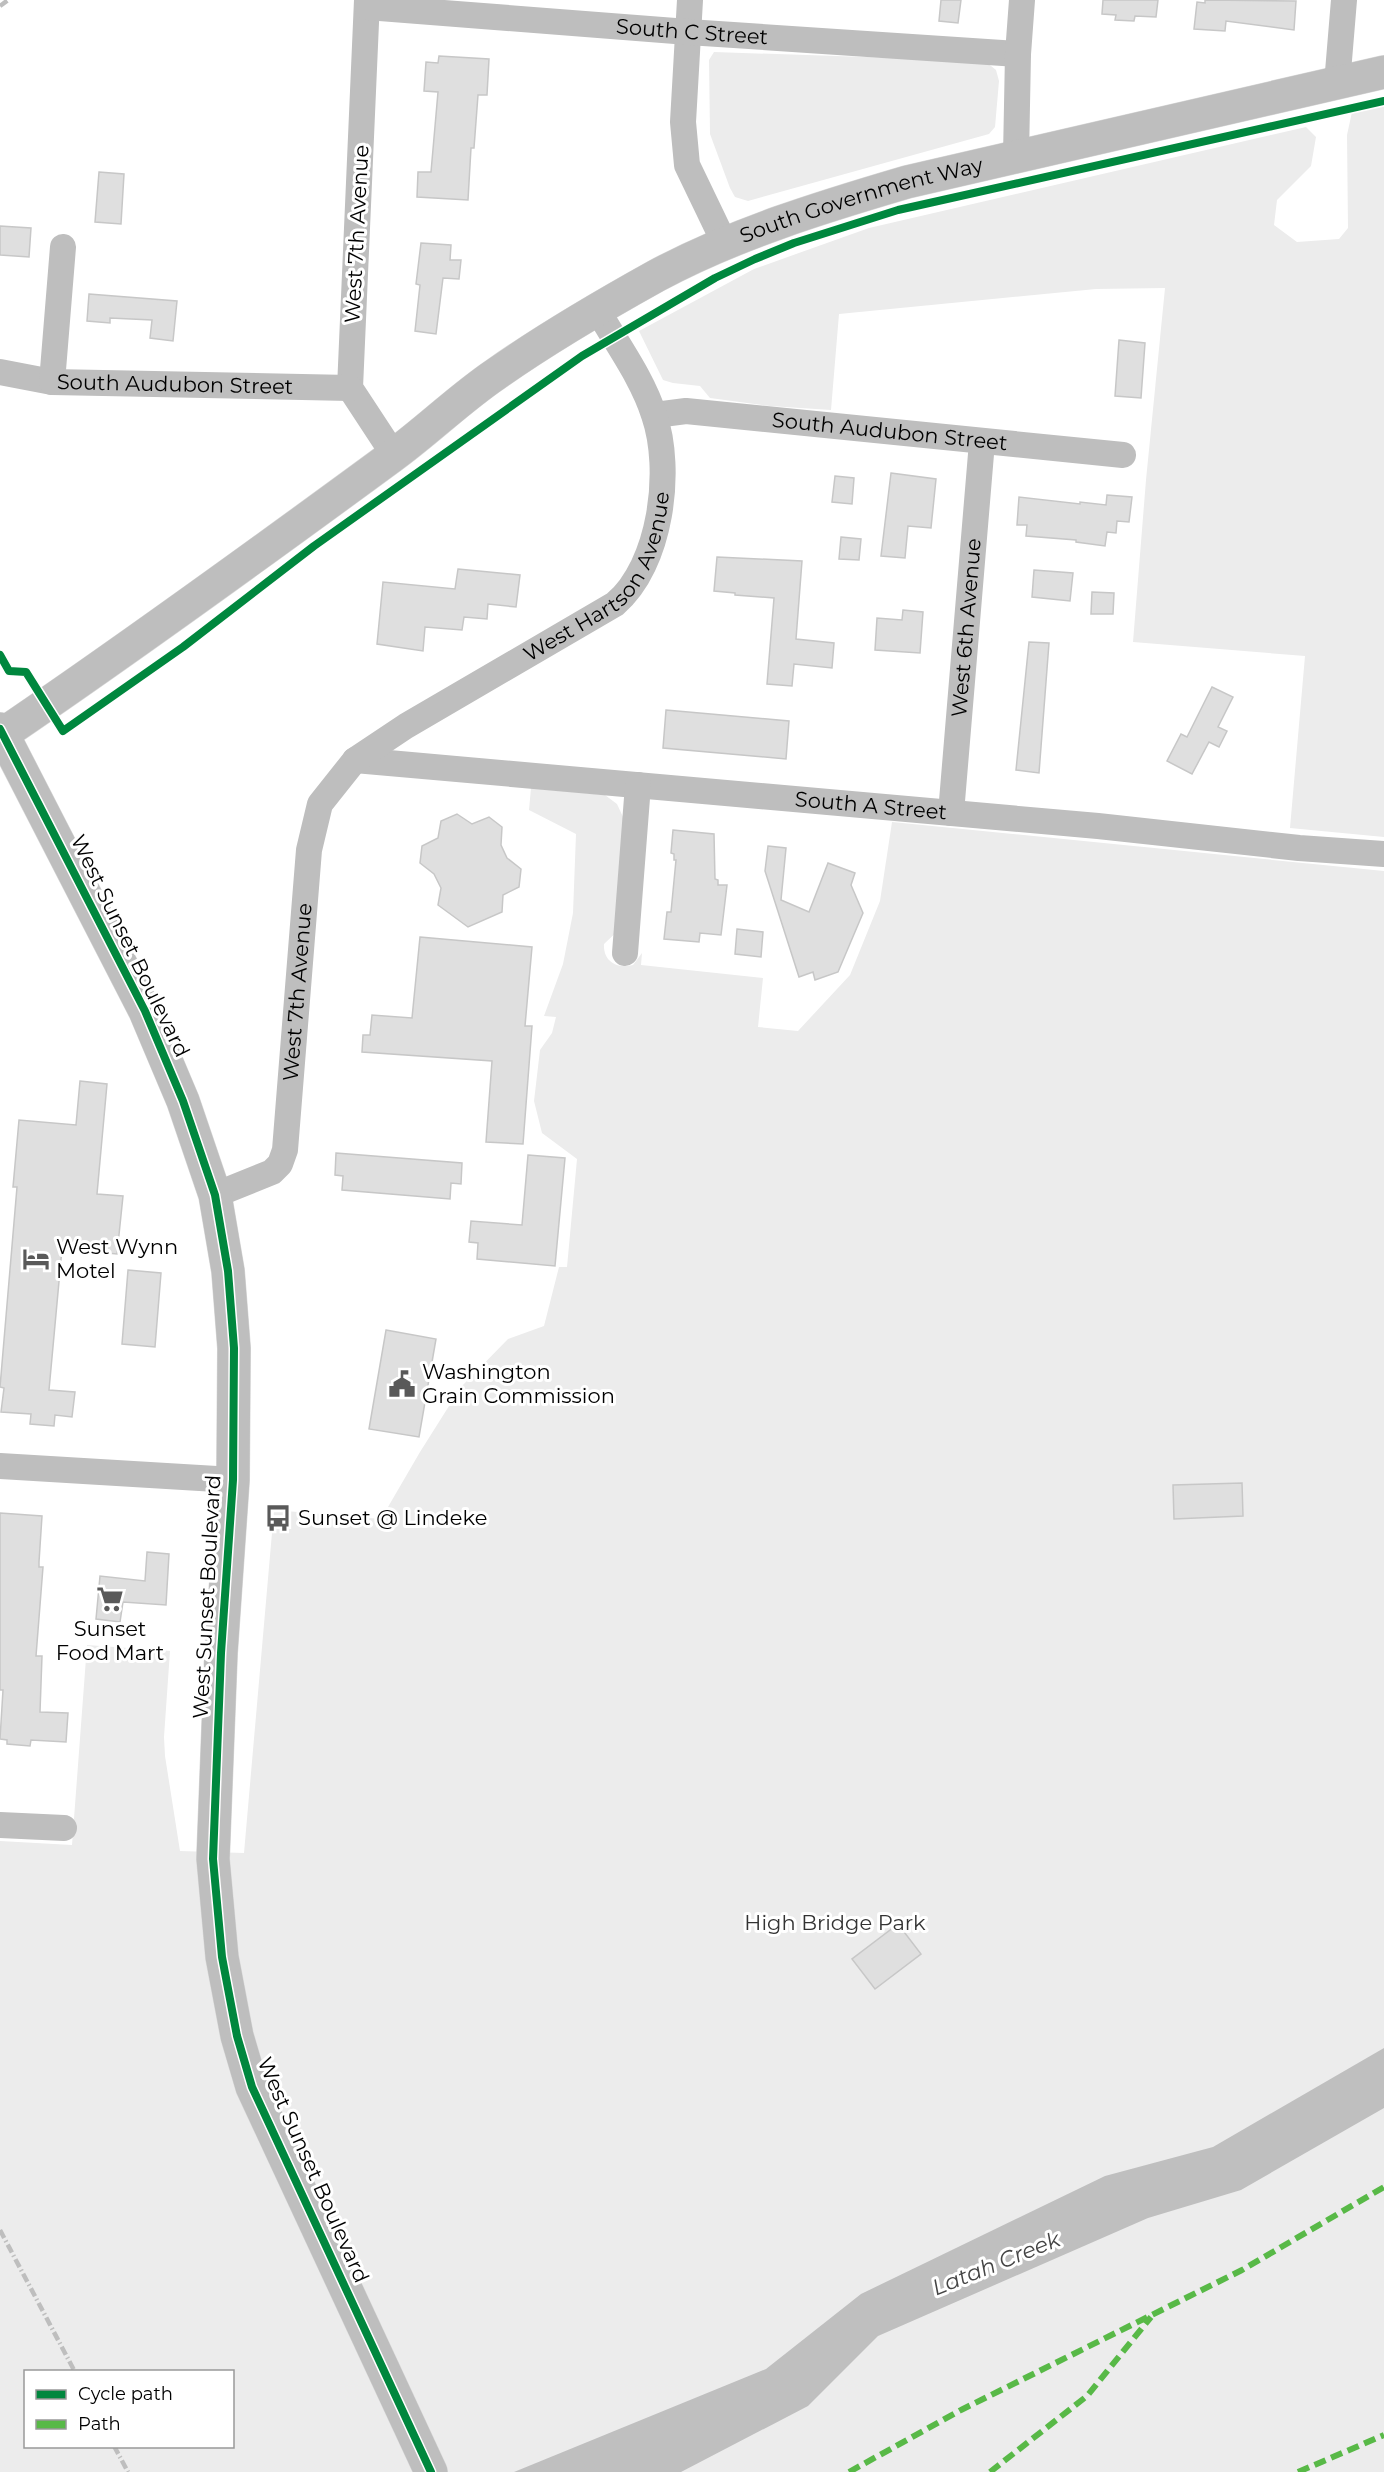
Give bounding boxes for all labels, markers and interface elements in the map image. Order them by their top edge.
street label: South C Street [615,13,769,49]
street label: West 7th Avenue [339,144,374,324]
street label: South Government Way [736,152,986,248]
street label: South Audubon Street [57,369,294,399]
street label: South Audubon Street [771,407,1009,455]
street label: West Hartson Avenue [519,490,674,667]
street label: West 6th Avenue [946,537,986,718]
street label: South A Street [794,786,948,825]
street label: West Sunset Boulevard [66,831,195,1061]
street label: West 7th Avenue [278,902,317,1082]
place label: West Wynn Motel [56,1234,178,1283]
hotel icon: West Wynn Motel [21,1244,51,1274]
place label: Washington Grain Commission [422,1359,615,1408]
public building icon: Washington Grain Commission [387,1369,417,1399]
street label: West Sunset Boulevard [188,1474,225,1720]
bus stop icon: Sunset @ Lindeke [263,1503,293,1533]
place label: Sunset @ Lindeke [298,1505,487,1530]
supermarket icon: Sunset Food Mart [95,1584,125,1614]
place label: Sunset Food Mart [56,1616,164,1665]
park label: High Bridge Park [744,1910,926,1935]
street label: West Sunset Boulevard [252,2053,375,2286]
water label: Latah Creek [928,2225,1065,2301]
legend [24,2370,234,2448]
text: Cycle path [78,2383,173,2405]
text: Path [78,2413,121,2435]

